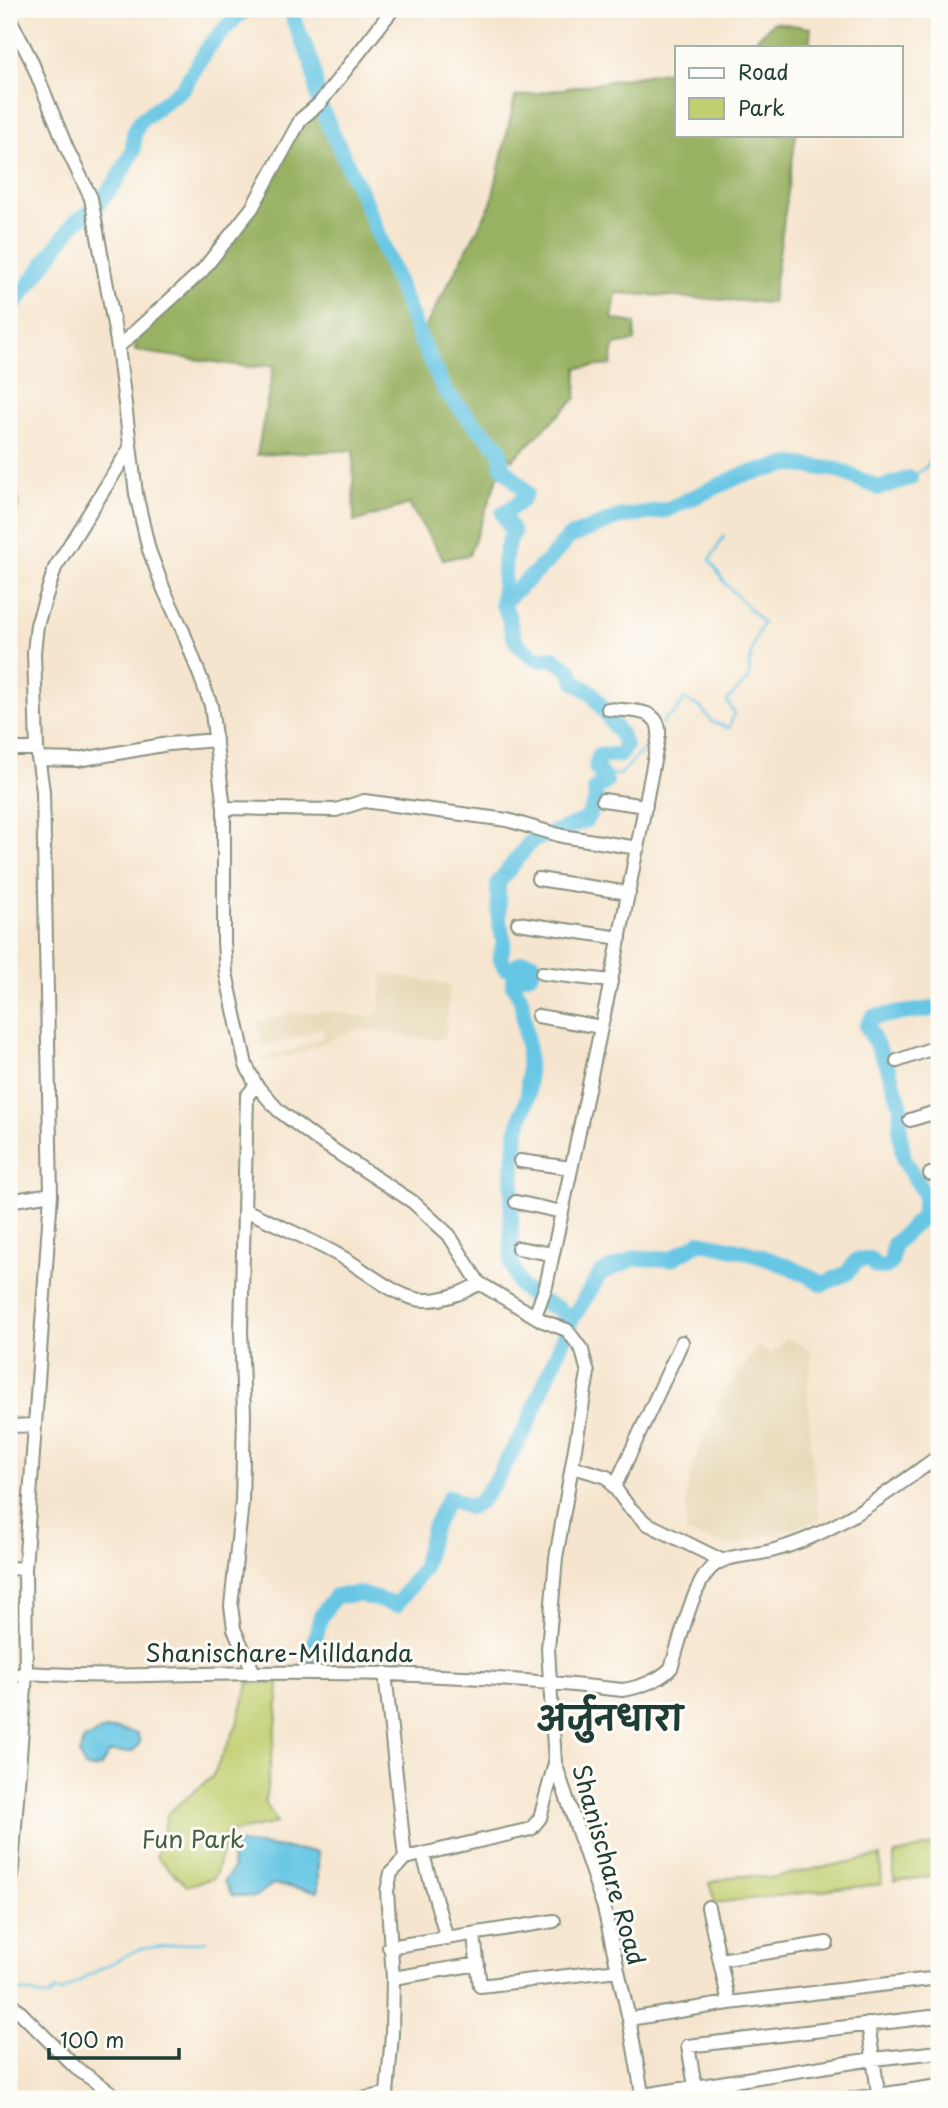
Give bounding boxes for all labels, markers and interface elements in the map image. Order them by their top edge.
legend [675,46,902,136]
text: Road [738,55,789,87]
text: Park [738,91,785,123]
street label: Shanischare-Milldanda [145,1634,413,1670]
district label: अर्जुनधारा [535,1693,685,1743]
street label: Shanischare Road [564,1760,656,1969]
park label: Fun Park [142,1820,244,1856]
scale bar [49,2017,178,2061]
text: 100 m [60,2023,124,2055]

